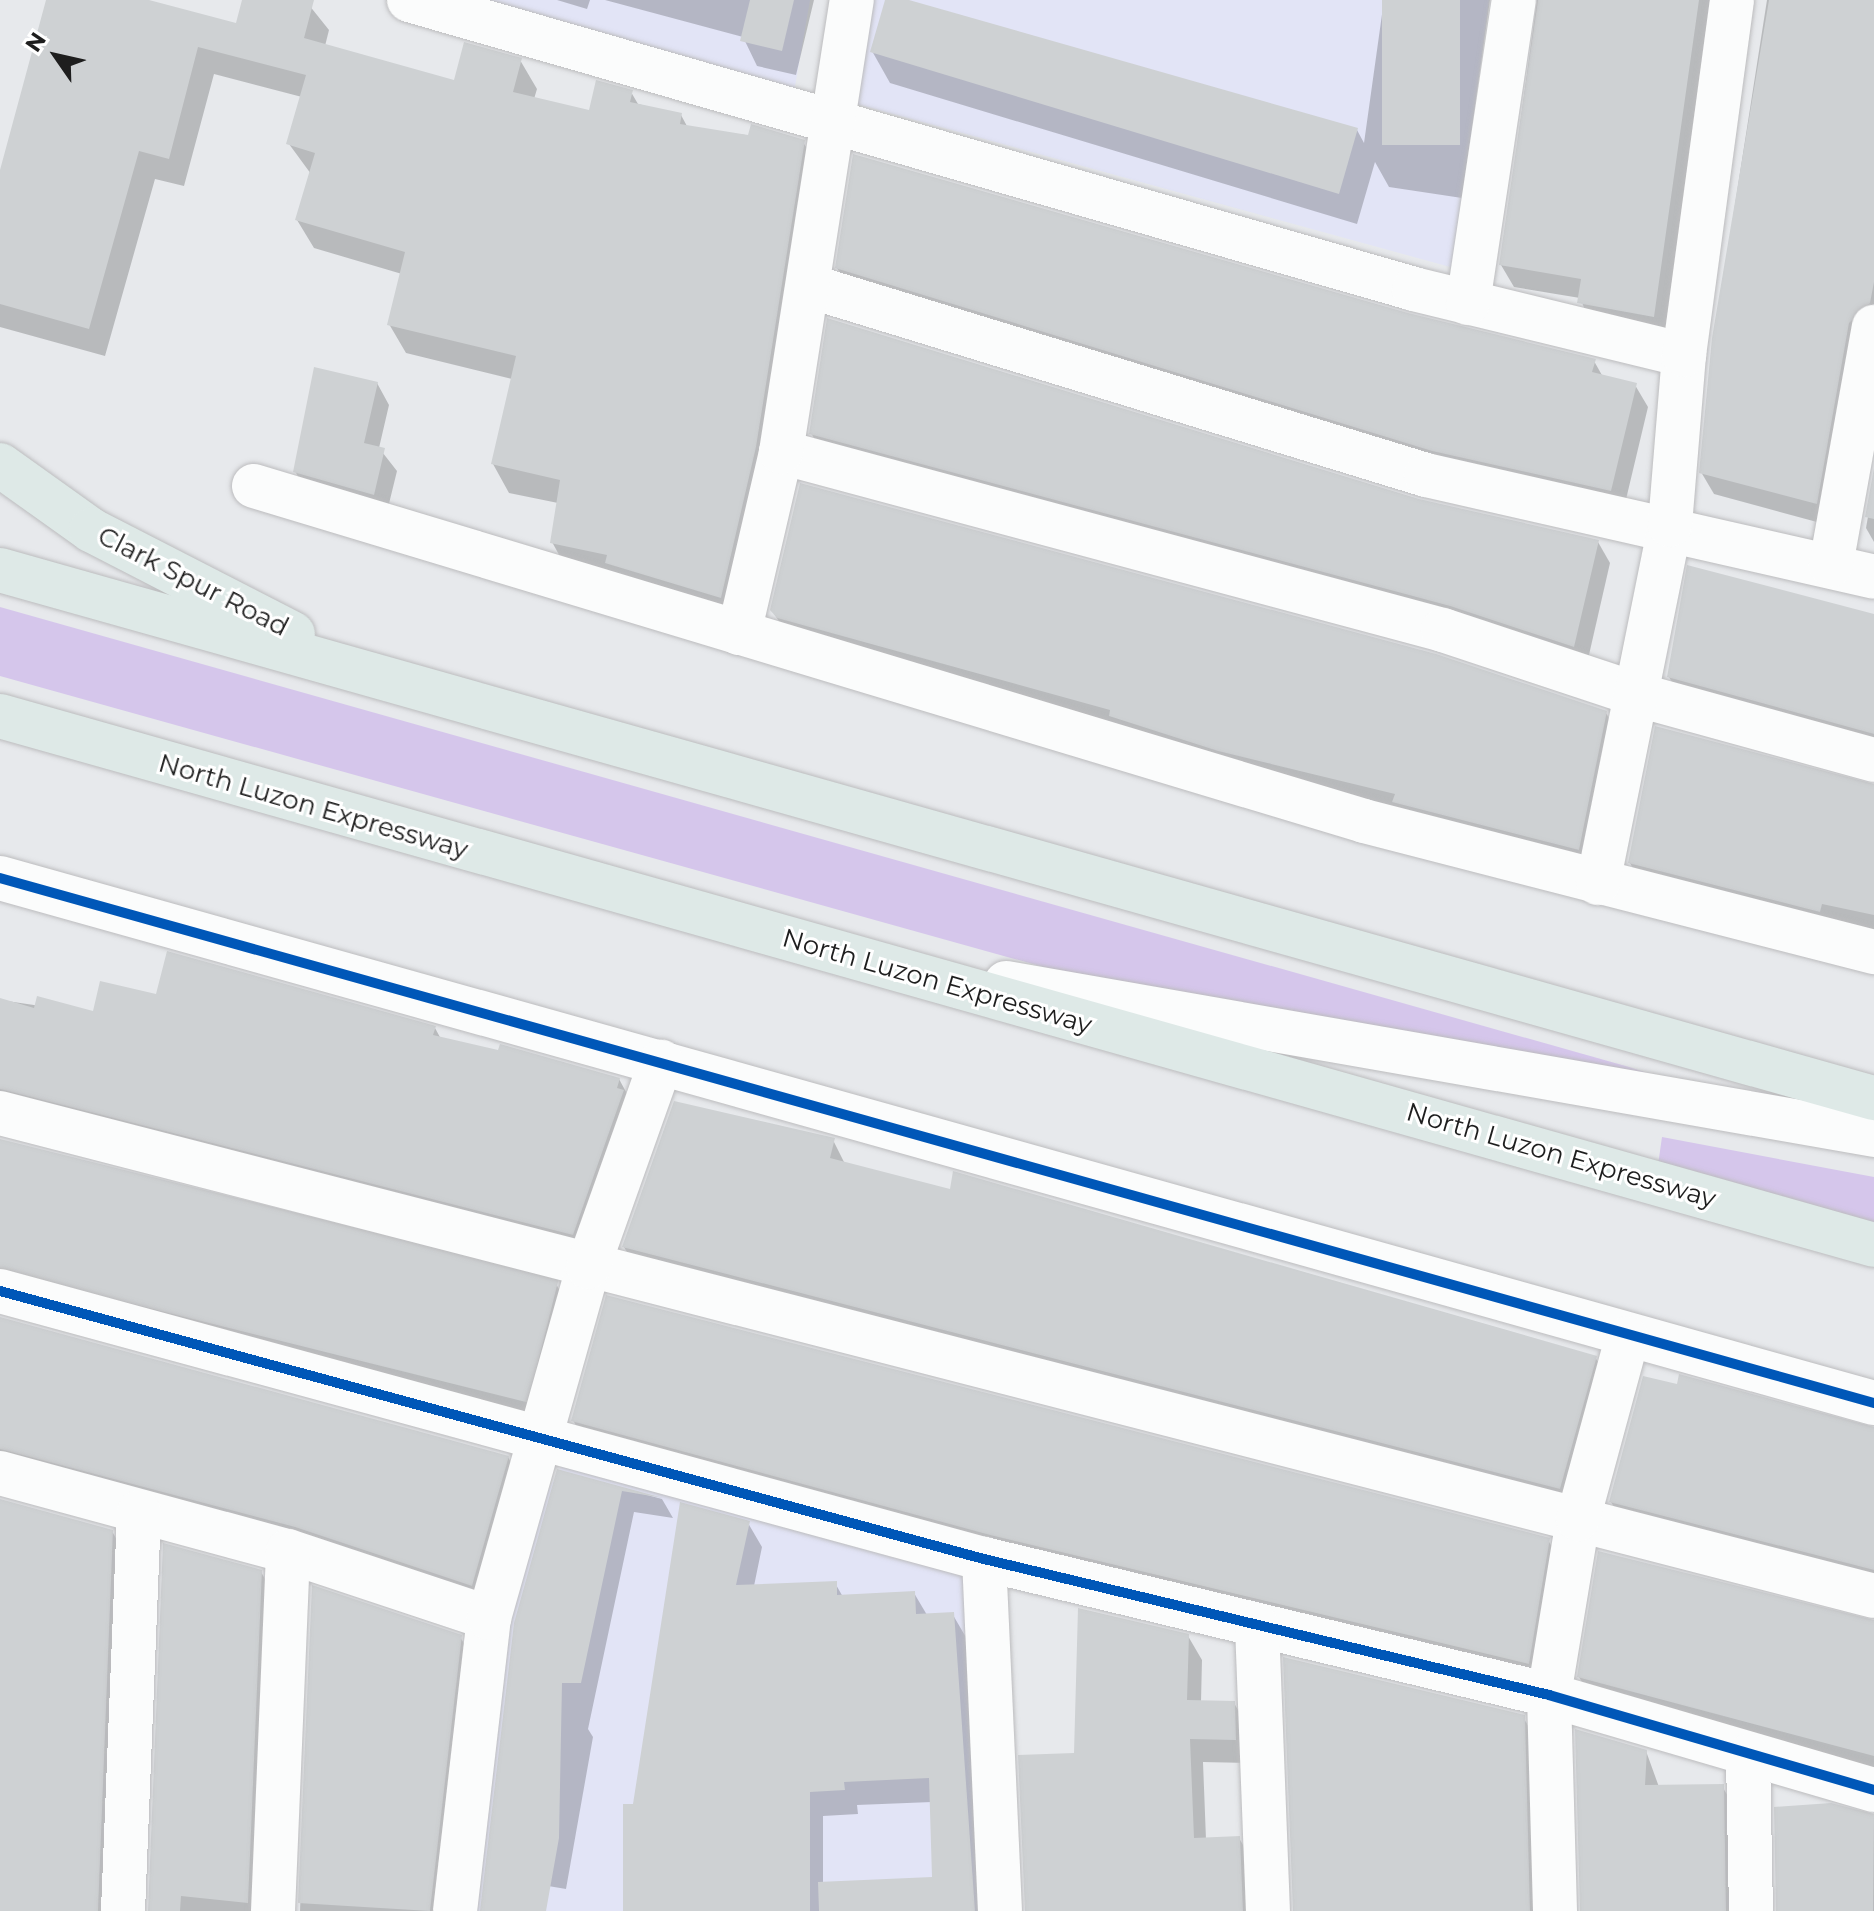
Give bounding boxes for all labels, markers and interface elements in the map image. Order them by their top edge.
north arrow [16,16,96,96]
text: N [20,27,52,57]
street label: Clark Spur Road [93,521,293,643]
street label: North Luzon Expressway [155,748,471,866]
street label: North Luzon Expressway [779,923,1095,1041]
street label: North Luzon Expressway [1403,1097,1719,1215]

